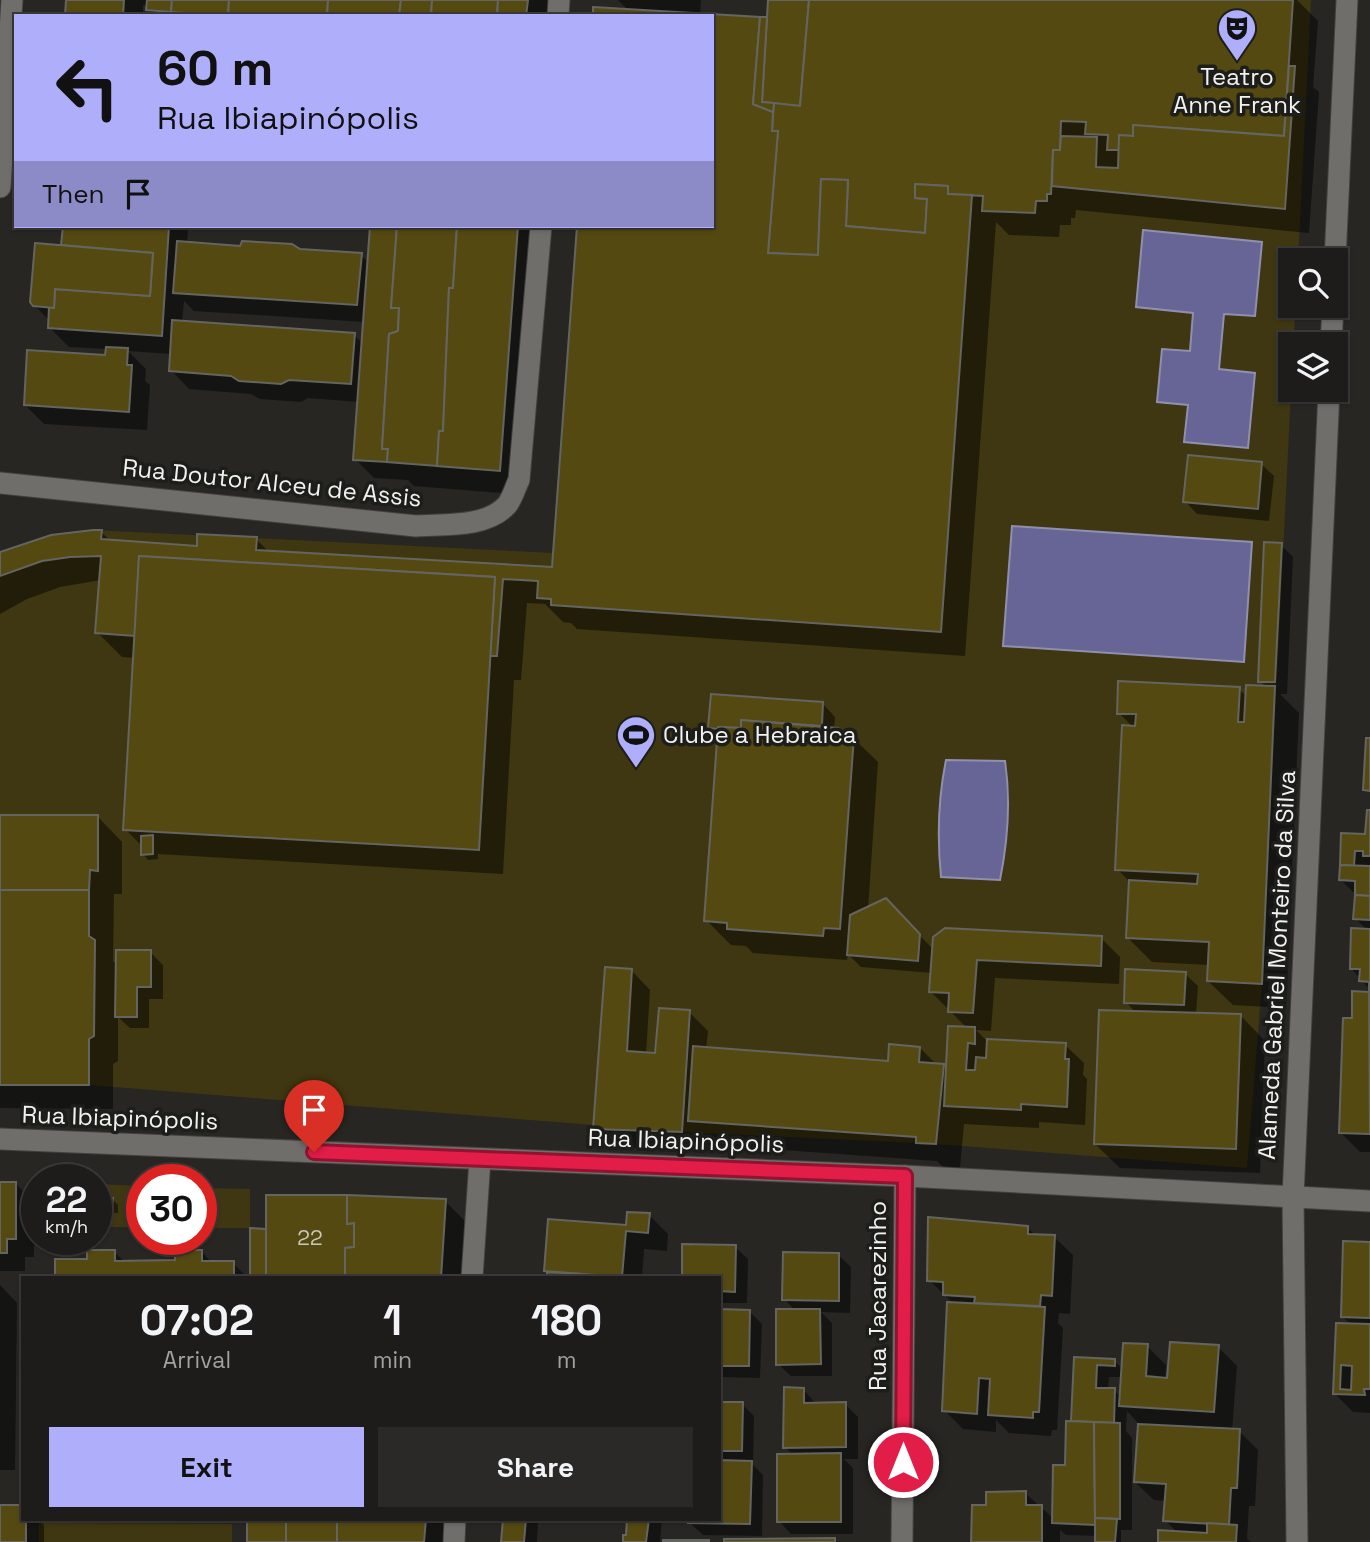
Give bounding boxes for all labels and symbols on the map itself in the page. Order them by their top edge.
theatre icon: Teatro Anne Frank [1216,7,1258,62]
place label: Teatro Anne Frank [1173,61,1301,120]
street label: Rua Doutor Alceu de Assis [121,451,423,514]
sports icon: Clube a Hebraica [615,714,657,769]
place label: Clube a Hebraica [663,719,857,750]
street label: Alameda Gabriel Monteiro da Silva [1251,769,1302,1160]
pin [284,1080,344,1152]
street label: Rua Ibiapinópolis [21,1099,219,1136]
street label: Rua Ibiapinópolis [587,1122,785,1159]
speed limit sign: 30 [126,1164,217,1255]
street label: Rua Jacarezinho [862,1201,893,1391]
house number: 22 [297,1224,323,1251]
position arrow [866,1425,940,1499]

